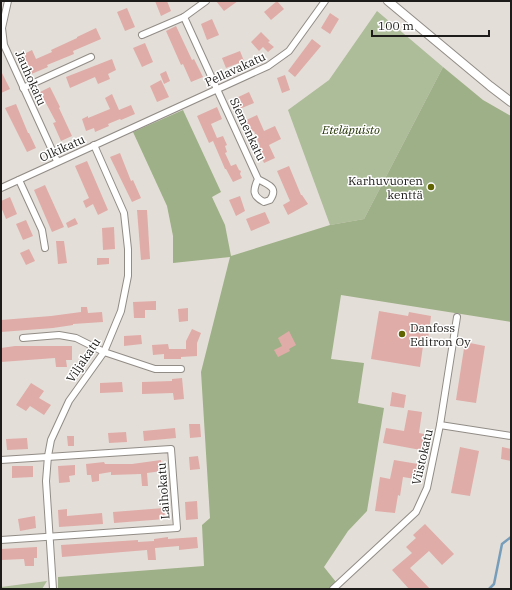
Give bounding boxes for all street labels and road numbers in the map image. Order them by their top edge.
street label: Jauhokatu [12,48,50,108]
street label: Pellavakatu [202,48,268,90]
street label: Siemenkatu [227,95,269,163]
street label: Olkikatu [37,131,88,165]
street label: Viljakatu [63,334,104,385]
street label: Viistokatu [408,427,436,487]
street label: Laihokatu [153,462,172,520]

